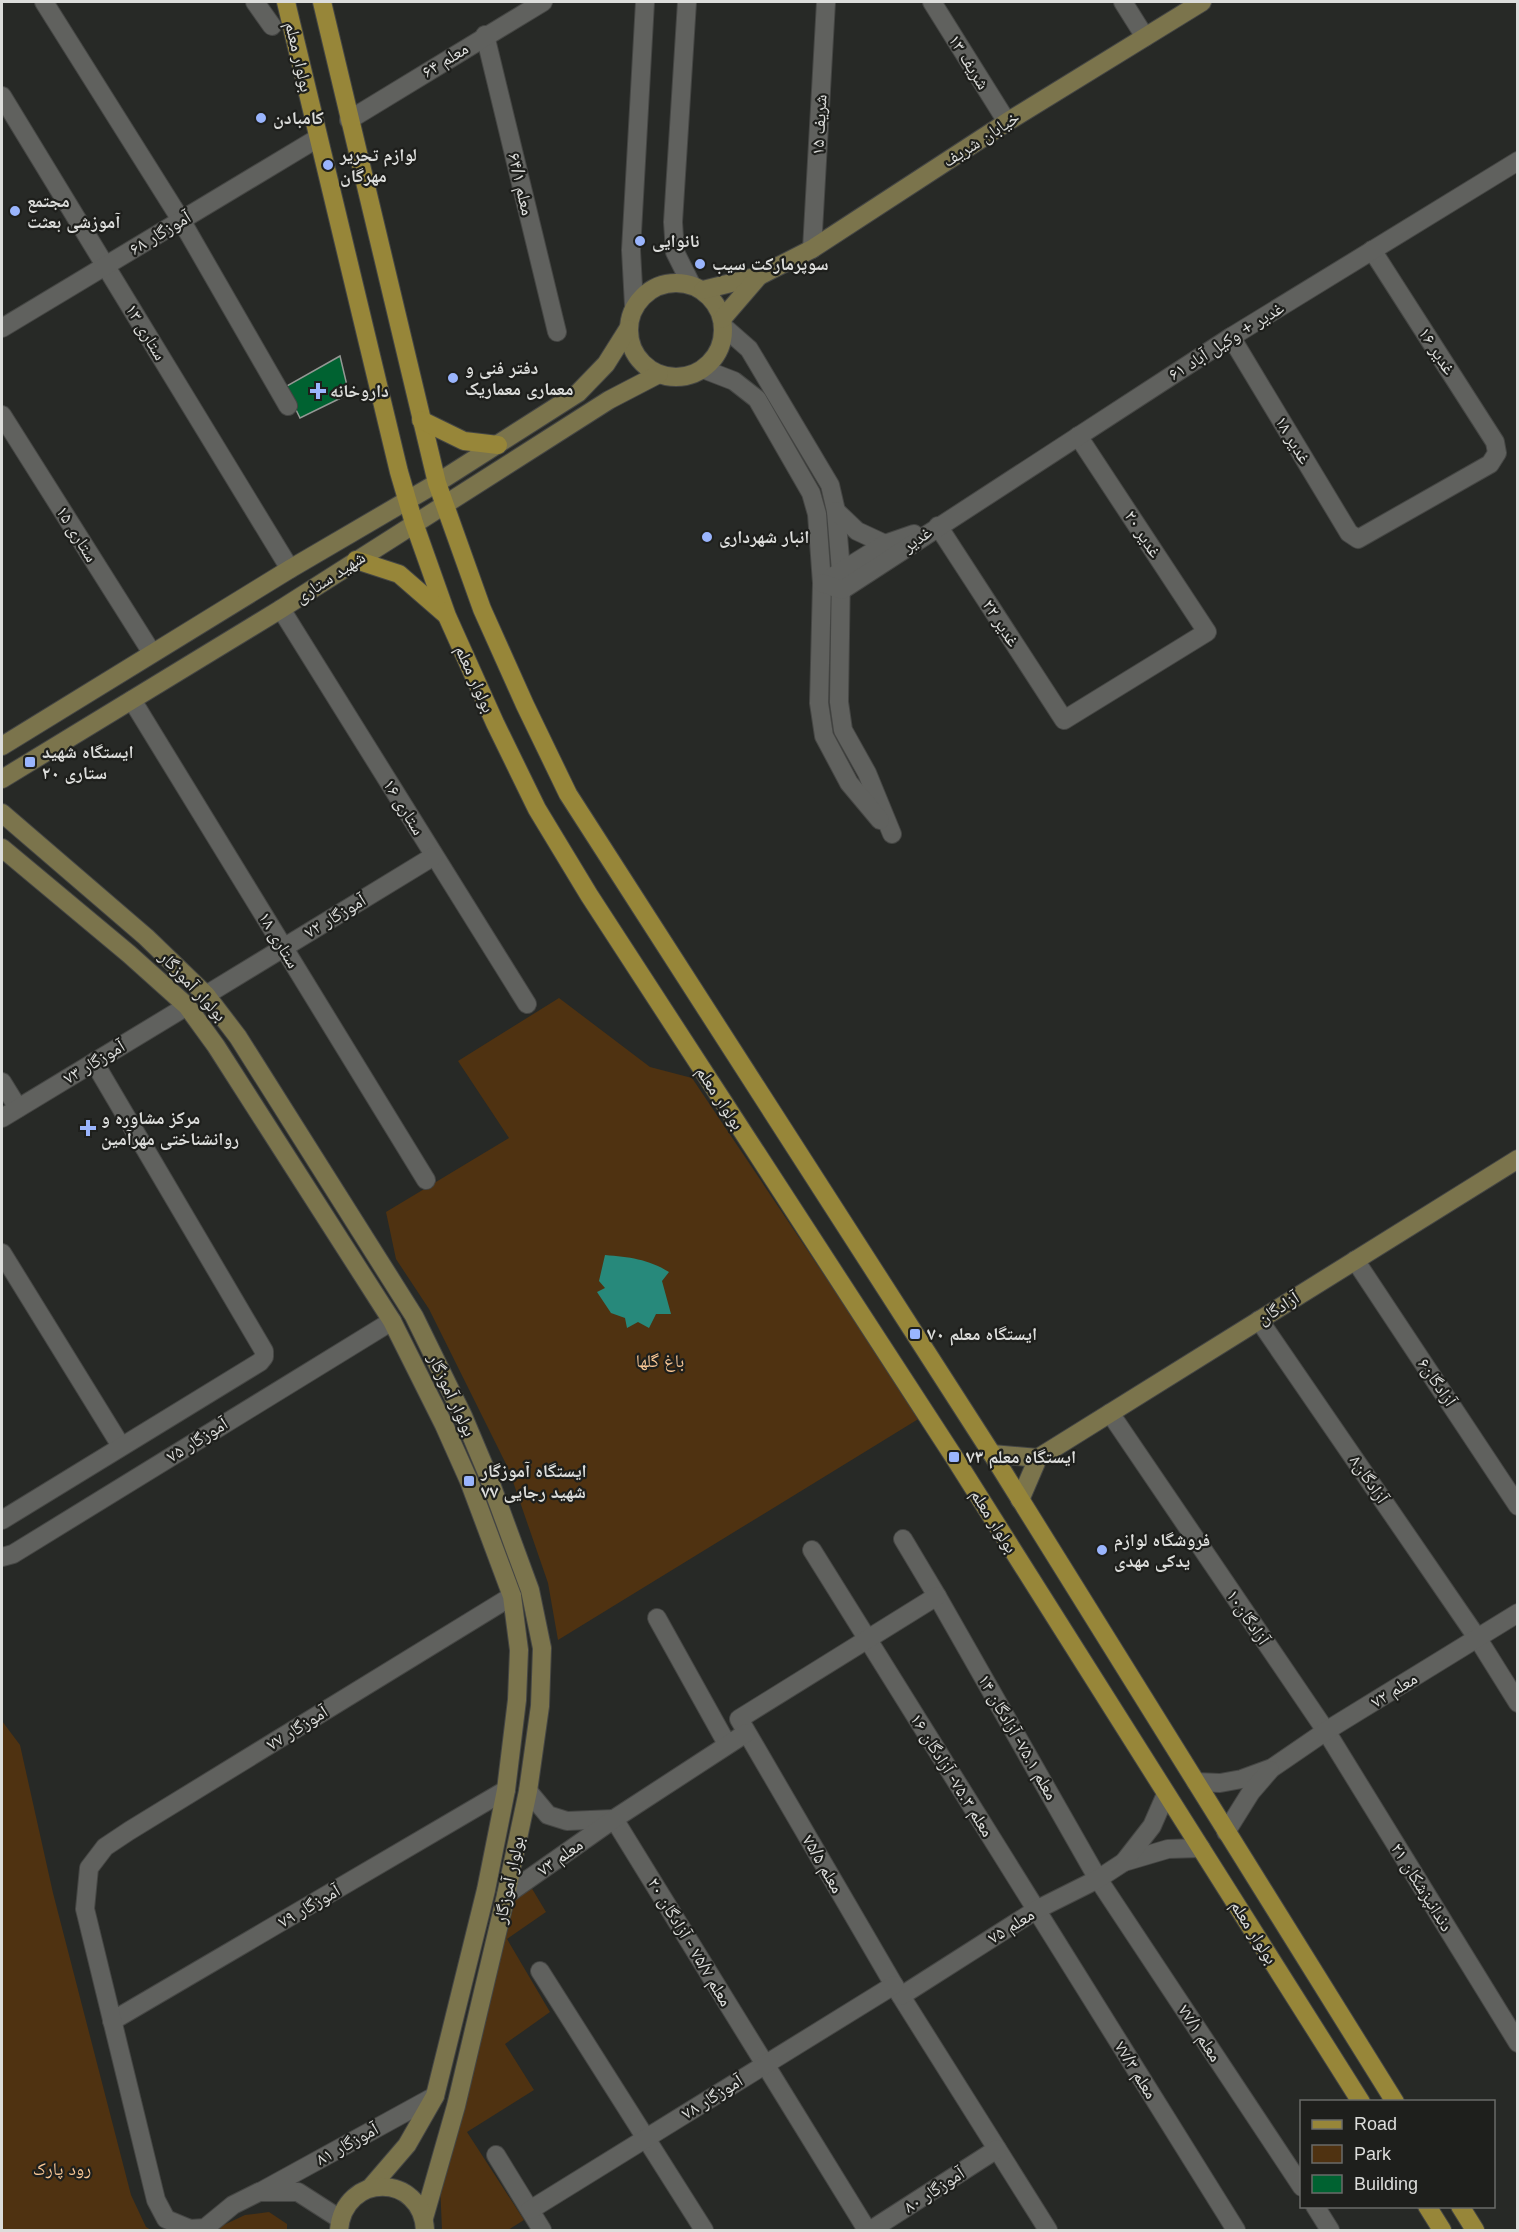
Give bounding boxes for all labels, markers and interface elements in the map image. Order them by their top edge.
street label: بولوار معلم [279,20,317,95]
street label: شریف ۱۳ [944,31,994,93]
street label: معلم ۶۴ [418,38,473,84]
street label: شریف ۱۵ [807,94,831,156]
street label: خیابان شریف [939,107,1024,172]
place label: کامبادن [273,108,324,129]
marker: کامبادن [254,111,268,125]
place label: لوازم تحریر مهرگان [339,145,417,187]
street label: معلم ۶۴/۱ [502,151,538,218]
marker: لوازم تحریر مهرگان [321,158,335,172]
place label: مجتمع آموزشی بعثت [27,191,120,233]
marker: مجتمع آموزشی بعثت [8,204,22,218]
street label: آموزگار ۶۸ [126,207,195,259]
place label: نانوایی [652,231,700,252]
marker: نانوایی [633,234,647,248]
place label: سوپرمارکت سیب [712,254,829,275]
marker: سوپرمارکت سیب [693,257,707,271]
street label: غدیر + وکیل آباد ۶۱ [1165,298,1288,385]
street label: ستاری ۱۳ [121,300,171,364]
street label: غدیر ۱۶ [1414,324,1460,379]
place label: دفتر فنی و معماری معماریک [465,358,573,400]
marker: دفتر فنی و معماری معماریک [446,371,460,385]
place label: داروخانه [330,381,389,401]
marker: داروخانه [311,384,325,398]
street label: غدیر ۱۸ [1271,412,1315,468]
street label: ستاری ۱۵ [51,502,102,566]
street label: غدیر ۲۰ [1120,507,1166,562]
street label: غدیر [898,522,936,557]
place label: انبار شهرداری [719,527,809,548]
marker: انبار شهرداری [700,530,714,544]
street label: شهید ستاری [291,547,369,608]
street label: غدیر ۲۲ [978,596,1024,651]
street label: بولوار معلم [450,642,499,717]
place label: ایستگاه شهید ستاری ۲۰ [42,742,134,784]
marker: ایستگاه شهید ستاری ۲۰ [23,755,37,769]
street label: ستاری ۱۶ [378,775,429,839]
street label: ۷۲ آموزگار [301,890,370,942]
street label: ستاری ۱۸ [254,908,304,972]
street label: بولوار آموزگار [154,946,231,1026]
street label: ۷۳ آموزگار [60,1036,129,1088]
street label: بولوار معلم [690,1063,748,1135]
place label: مرکز مشاوره و روانشناختی مهرآمین [101,1108,239,1150]
marker: مرکز مشاوره و روانشناختی مهرآمین [79,1119,97,1137]
street label: آزادگان [1253,1287,1303,1329]
place label: ایستگاه معلم ۷۰ [927,1324,1037,1346]
marker: ایستگاه معلم ۷۰ [908,1327,922,1341]
street label: بولوار آموزگار [423,1350,480,1440]
park label: باغ گلها [636,1351,684,1372]
street label: آزادگان۶ [1413,1354,1461,1411]
street label: آموزگار ۷۵ [163,1413,231,1467]
place label: ایستگاه معلم ۷۳ [966,1447,1076,1469]
marker: ایستگاه معلم ۷۳ [947,1450,961,1464]
street label: آزادگان۸ [1345,1451,1393,1508]
place label: ایستگاه آموزگار شهید رجایی ۷۷ [480,1461,587,1503]
marker: ایستگاه آموزگار شهید رجایی ۷۷ [462,1474,476,1488]
street label: بولوار معلم [965,1485,1021,1558]
place label: فروشگاه لوازم یدکی مهدی [1114,1530,1210,1572]
marker: فروشگاه لوازم یدکی مهدی [1095,1543,1109,1557]
street label: آزادگان۱۰ [1222,1586,1274,1649]
street label: معلم ۷۲ [1367,1668,1422,1714]
street label: معلم ۷۵.۱- آزادگان ۱۴ [972,1671,1062,1804]
street label: ۷۷ آموزگار [263,1701,331,1755]
street label: معلم ۷۵.۳- آزادگان ۱۶ [904,1710,998,1841]
street label: معلم ۷۵/۵ [797,1831,848,1898]
street label: معلم ۷۳ [533,1834,588,1881]
street label: بولوار آموزگار [490,1835,529,1927]
street label: دندانپزشکان ۲۱ [1386,1839,1457,1935]
street label: معلم ۷۵/۷ - آزادگان ۲۰ [642,1874,736,2011]
street label: ۷۹ آموزگار [275,1880,344,1932]
street label: بولوار معلم [1225,1896,1281,1969]
street label: معلم ۷۵ [984,1904,1039,1950]
street label: معلم ۷۷/۱ [1173,2001,1226,2066]
street label: معلم ۷۷/۳ [1109,2038,1161,2103]
street label: آموزگار ۷۸ [678,2070,746,2124]
legend [1300,2100,1495,2208]
text: Road [1354,2114,1397,2134]
street label: ۸۱ آموزگار [312,2119,382,2169]
text: Park [1354,2144,1392,2164]
park label: رود پارک [33,2159,91,2180]
street label: آموزگار ۸۰ [900,2163,968,2217]
text: Building [1354,2174,1418,2194]

